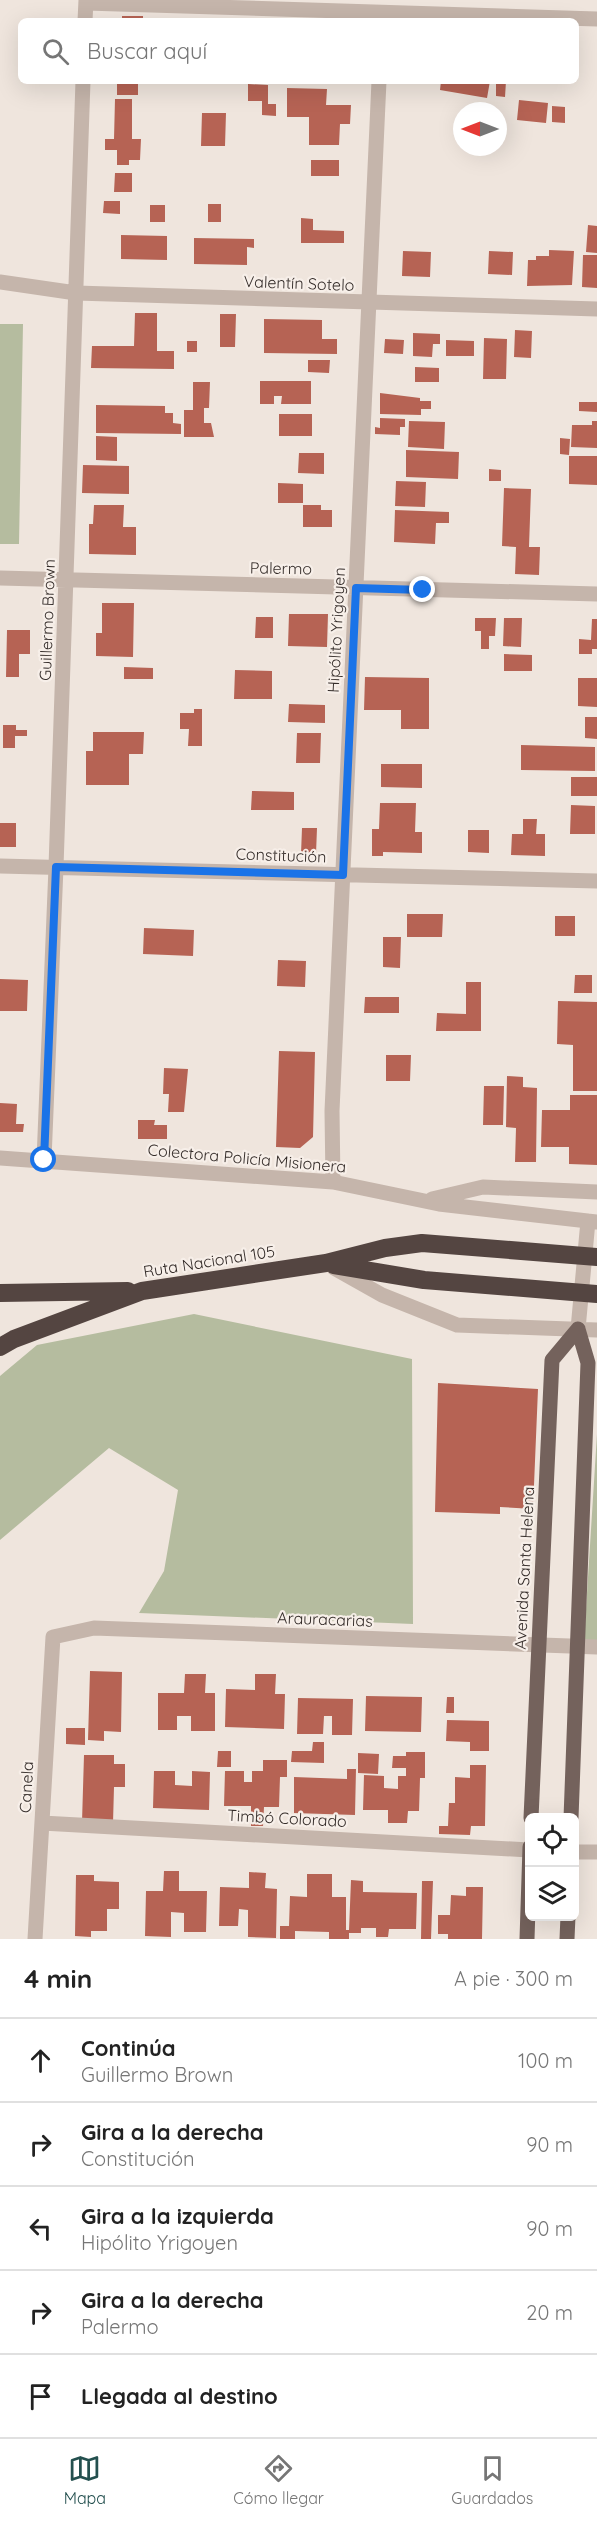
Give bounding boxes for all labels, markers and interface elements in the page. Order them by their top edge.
search box [18,18,579,84]
icon: search [39,35,72,68]
text: Buscar aquí [87,37,207,65]
north arrow [453,102,507,156]
street label: Valentín Sotelo [243,271,355,295]
street label: Palermo [250,557,312,579]
street label: Guillermo Brown [35,559,59,681]
street label: Hipólito Yrigoyen [323,567,349,693]
route end [409,576,435,602]
street label: Constitución [235,843,327,867]
street label: Colectora Policía Misionera [147,1139,347,1177]
route start [30,1146,56,1172]
street label: Ruta Nacional 105 [142,1241,276,1281]
street label: Avenida Santa Helena [510,1486,538,1650]
street label: Arauracarias [277,1607,373,1631]
street label: Canela [15,1761,37,1813]
street label: Timbó Colorado [227,1805,347,1831]
map controls [525,1813,579,1921]
button: locate [525,1813,579,1867]
button: layers [525,1867,579,1921]
text: 4 min [24,1962,92,1995]
text: A pie · 300 m [454,1966,573,1991]
text: Continúa [81,2034,176,2062]
icon: ahead [24,2044,57,2077]
text: 100 m [518,2048,573,2073]
text: Guillermo Brown [81,2062,233,2087]
text: Gira a la derecha [81,2118,264,2146]
icon: right [24,2128,57,2161]
text: 90 m [526,2132,573,2157]
text: Constitución [81,2146,195,2171]
text: Gira a la izquierda [81,2202,274,2230]
icon: left [24,2212,57,2245]
text: 90 m [526,2216,573,2241]
text: Hipólito Yrigoyen [81,2230,238,2255]
text: Gira a la derecha [81,2286,264,2314]
icon: right [24,2296,57,2329]
text: 20 m [526,2300,573,2325]
text: Palermo [81,2314,159,2339]
icon: arrive [24,2380,57,2413]
text: Llegada al destino [81,2382,278,2410]
tab: Mapa [64,2452,106,2508]
tab: Cómo llegar [233,2452,324,2508]
tab: Guardados [451,2452,533,2508]

